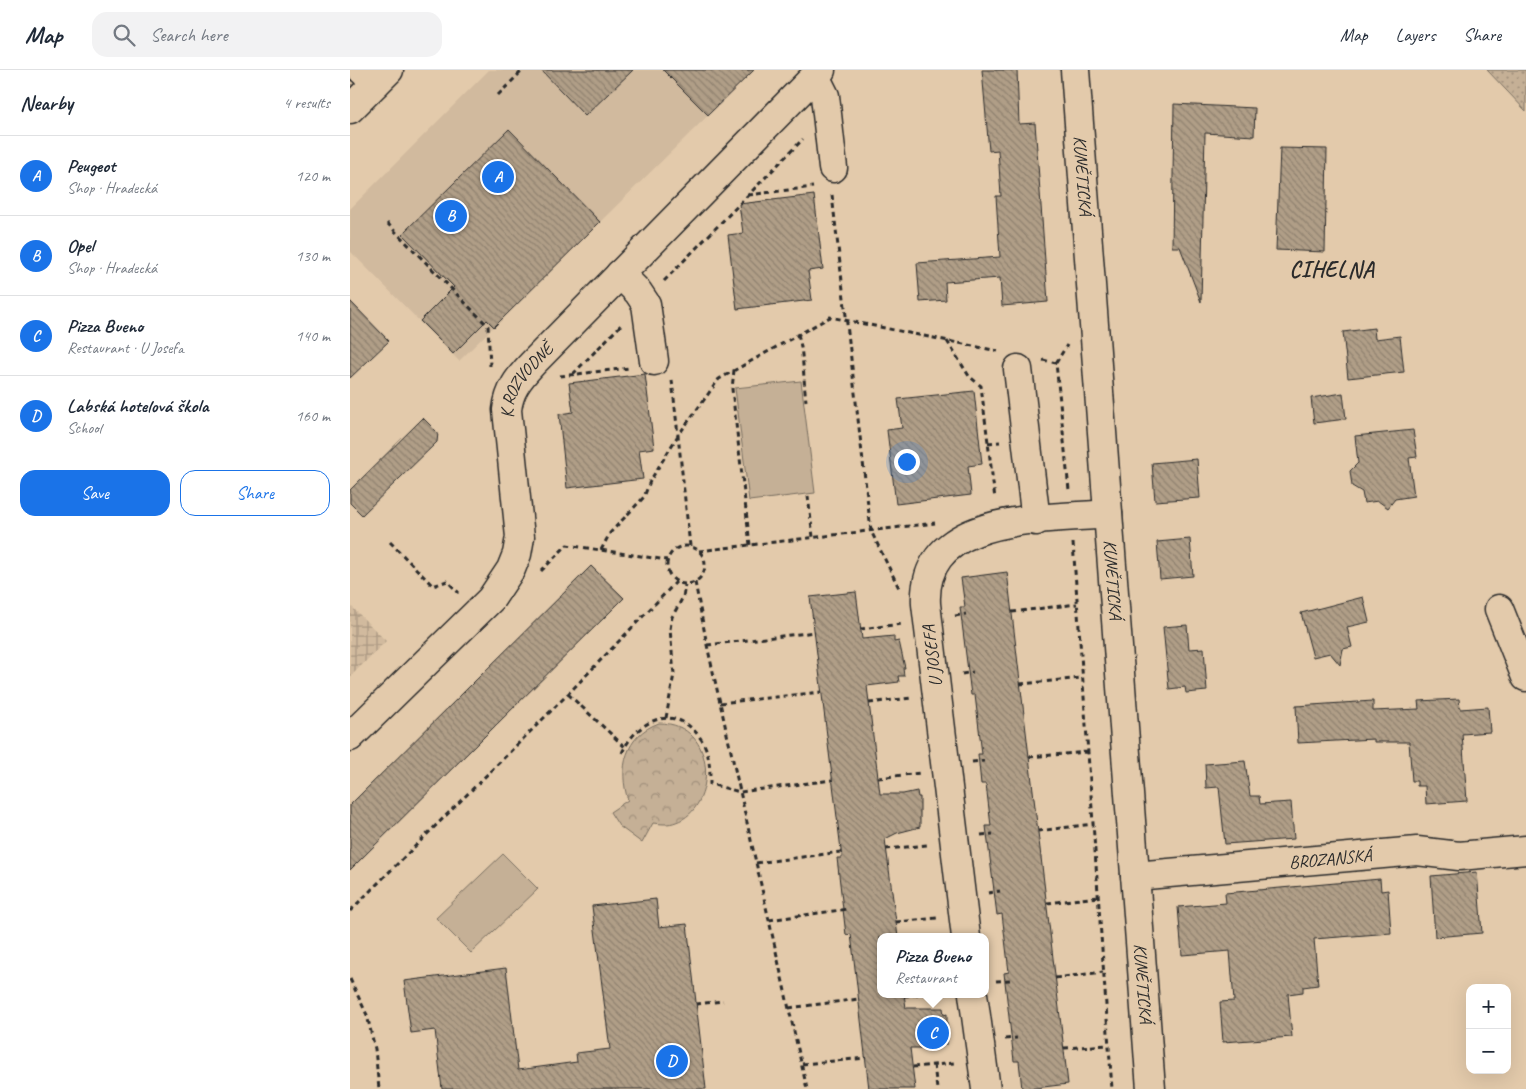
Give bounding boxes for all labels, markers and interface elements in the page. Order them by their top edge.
search box [92,12,442,57]
text: Map [25,20,62,50]
icon: search [110,21,138,49]
text: Search here [150,23,228,47]
text: Map [1340,24,1368,46]
text: Layers [1396,24,1435,46]
text: Share [1463,24,1501,46]
text: Nearby [20,90,73,116]
text: 4 results [283,93,330,113]
street label: KUNĚTICKÁ [1069,135,1097,219]
text: Peugeot [67,154,115,178]
pin: A [482,158,514,196]
text: A [32,166,40,186]
text: 120 m [296,166,330,186]
text: Shop · Hradecká [67,178,157,198]
pin: B [435,197,467,235]
text: Opel [67,234,94,258]
text: B [32,246,40,266]
text: 130 m [296,246,330,266]
district label: CIHELNA [1289,256,1375,284]
text: Shop · Hradecká [67,258,157,278]
text: Pizza Bueno [67,314,143,338]
text: C [32,326,40,346]
text: 140 m [296,326,330,346]
street label: K ROZVODNĚ [496,336,560,419]
text: Restaurant · U Josefa [67,338,184,358]
text: Labská hotelová škola [67,394,208,418]
text: D [31,406,41,426]
text: 160 m [296,406,330,426]
text: School [67,418,101,438]
your location [894,449,920,475]
button: Save [20,470,170,516]
button: Share [180,470,330,516]
street label: KUNĚTICKÁ [1099,539,1127,623]
street label: U JOSEFA [917,623,947,688]
street label: BROZANSKÁ [1288,844,1375,873]
popup [877,933,989,998]
street label: KUNĚTICKÁ [1129,943,1157,1027]
text: Pizza Bueno [895,944,971,968]
text: Restaurant [895,968,957,988]
map controls [1466,984,1511,1074]
button: + [1466,984,1511,1029]
pin: C [917,1014,949,1052]
button: − [1466,1029,1511,1074]
pin: D [656,1042,688,1080]

